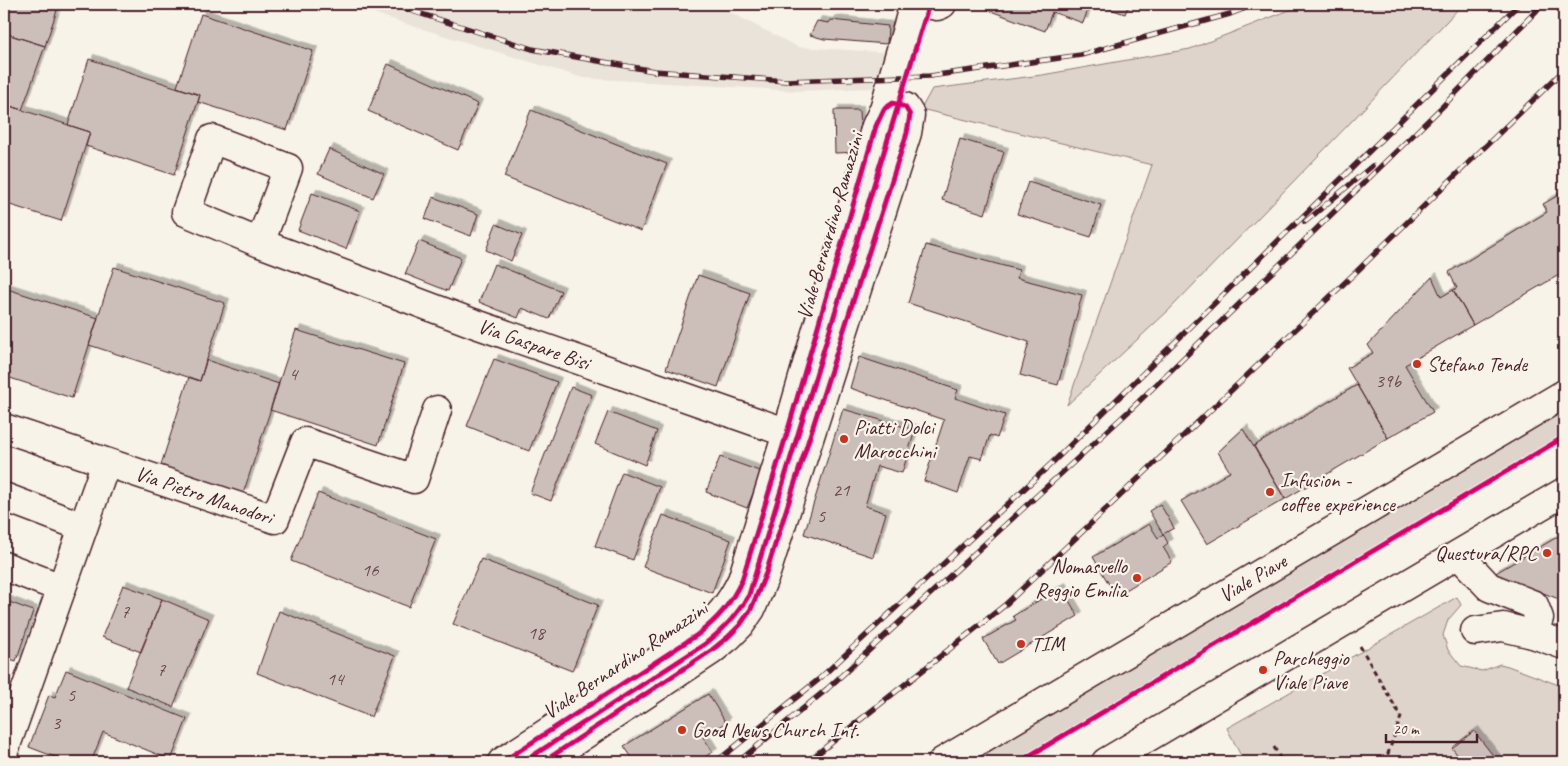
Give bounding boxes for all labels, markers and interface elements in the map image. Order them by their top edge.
street label: Viale Bernardino Ramazzini [791,127,870,322]
street label: Via Gaspare Bisi [474,313,596,377]
place label: Stefano Tende [1427,351,1528,377]
marker: Stefano Tende [1411,358,1423,370]
house number: 4 [289,362,300,386]
house number: 39b [1375,369,1402,393]
place label: Piatti Dolci Marocchini [854,414,939,464]
marker: Piatti Dolci Marocchini [838,433,850,445]
street label: Via Pietro Manodori [132,460,279,531]
place label: Infusion - coffee experience [1280,467,1396,517]
house number: 21 [832,478,851,502]
marker: Infusion - coffee experience [1264,486,1276,498]
house number: 5 [817,504,827,528]
place label: Questura/RPC [1435,540,1540,566]
marker: Questura/RPC [1541,547,1553,559]
street label: Viale Piave [1214,548,1292,608]
place label: Nomasvello Reggio Emilia [1035,553,1129,603]
house number: 16 [361,558,380,582]
marker: Nomasvello Reggio Emilia [1131,572,1143,584]
street label: Viale Bernardino Ramazzini [538,593,715,725]
house number: 7 [121,600,131,624]
house number: 18 [527,621,547,645]
place label: TIM [1031,631,1066,657]
marker: TIM [1015,638,1027,650]
place label: Parcheggio Viale Piave [1273,645,1350,695]
house number: 7 [157,658,167,682]
marker: Parcheggio Viale Piave [1257,664,1269,676]
house number: 14 [326,667,346,691]
house number: 5 [67,683,77,707]
house number: 3 [52,711,62,735]
scale bar [1386,711,1477,743]
place label: Good News Church Int. [692,717,860,743]
text: 20 m [1393,720,1420,739]
marker: Good News Church Int. [676,724,688,736]

